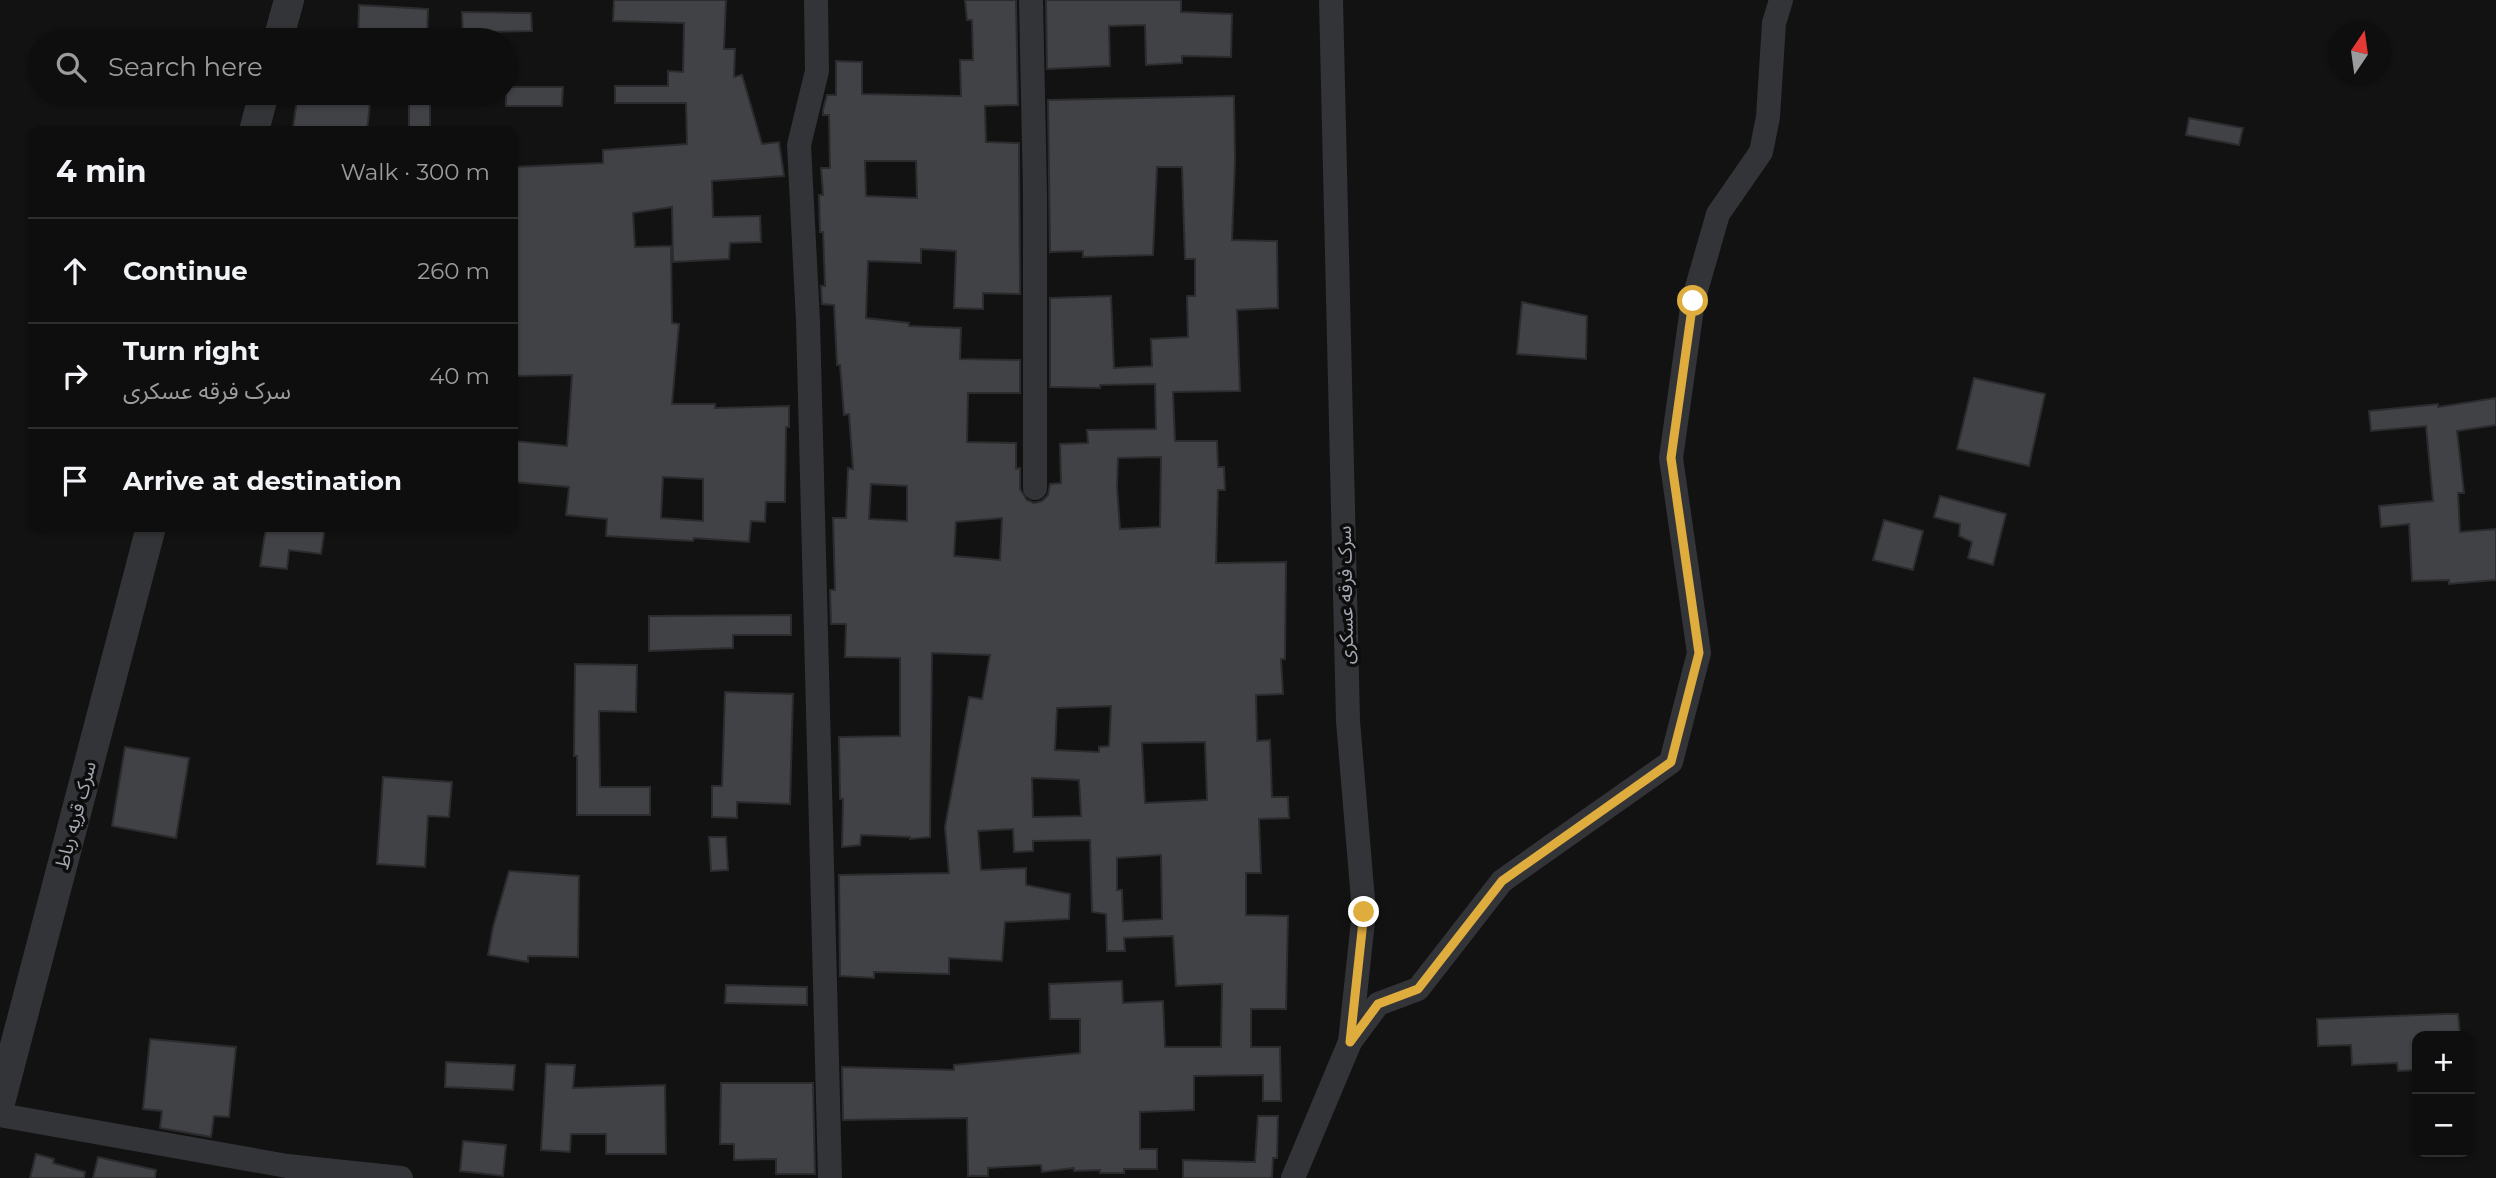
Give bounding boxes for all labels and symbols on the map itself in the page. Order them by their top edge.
north arrow [2328,21,2391,84]
route start [1677,285,1708,316]
street label: سرک فرقه عسکری [1333,525,1358,665]
street label: سرک قریه رباط [50,759,101,872]
route end [1348,896,1379,927]

